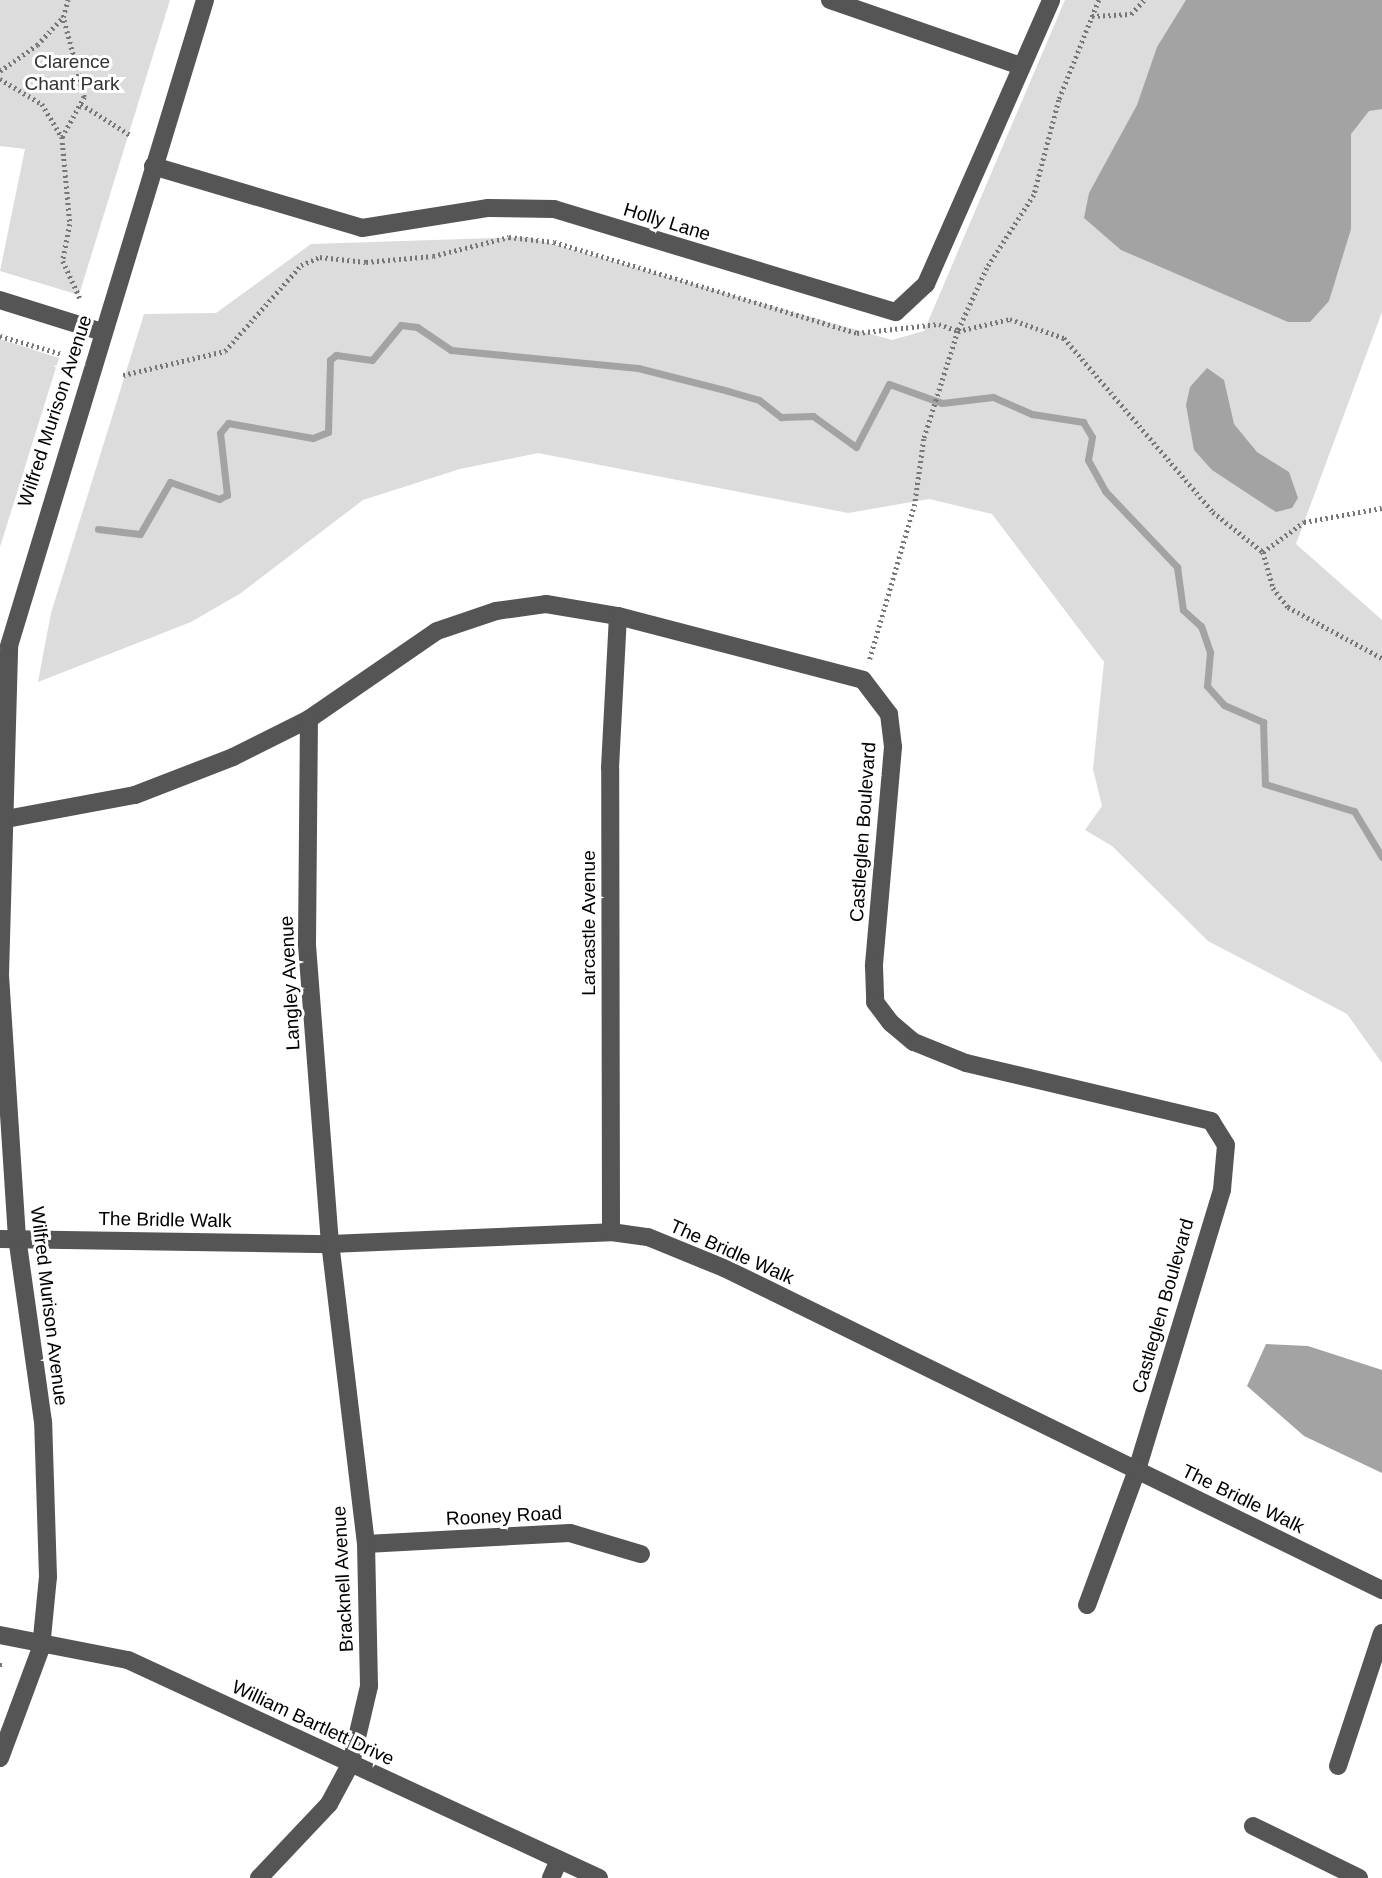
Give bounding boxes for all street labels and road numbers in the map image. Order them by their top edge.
street label: Holly Lane [621,198,713,246]
street label: Wilfred Murison Avenue [13,312,97,510]
street label: Castleglen Boulevard [845,741,881,923]
street label: Larcastle Avenue [578,850,600,996]
street label: Langley Avenue [275,915,305,1051]
street label: Wilfred Murison Avenue [25,1205,73,1407]
street label: The Bridle Walk [98,1207,232,1233]
street label: The Bridle Walk [666,1214,798,1290]
street label: Castleglen Boulevard [1127,1216,1199,1396]
street label: The Bridle Walk [1178,1460,1308,1538]
street label: Rooney Road [445,1502,563,1530]
street label: Bracknell Avenue [328,1505,358,1653]
street label: William Bartlett Drive [228,1675,398,1771]

